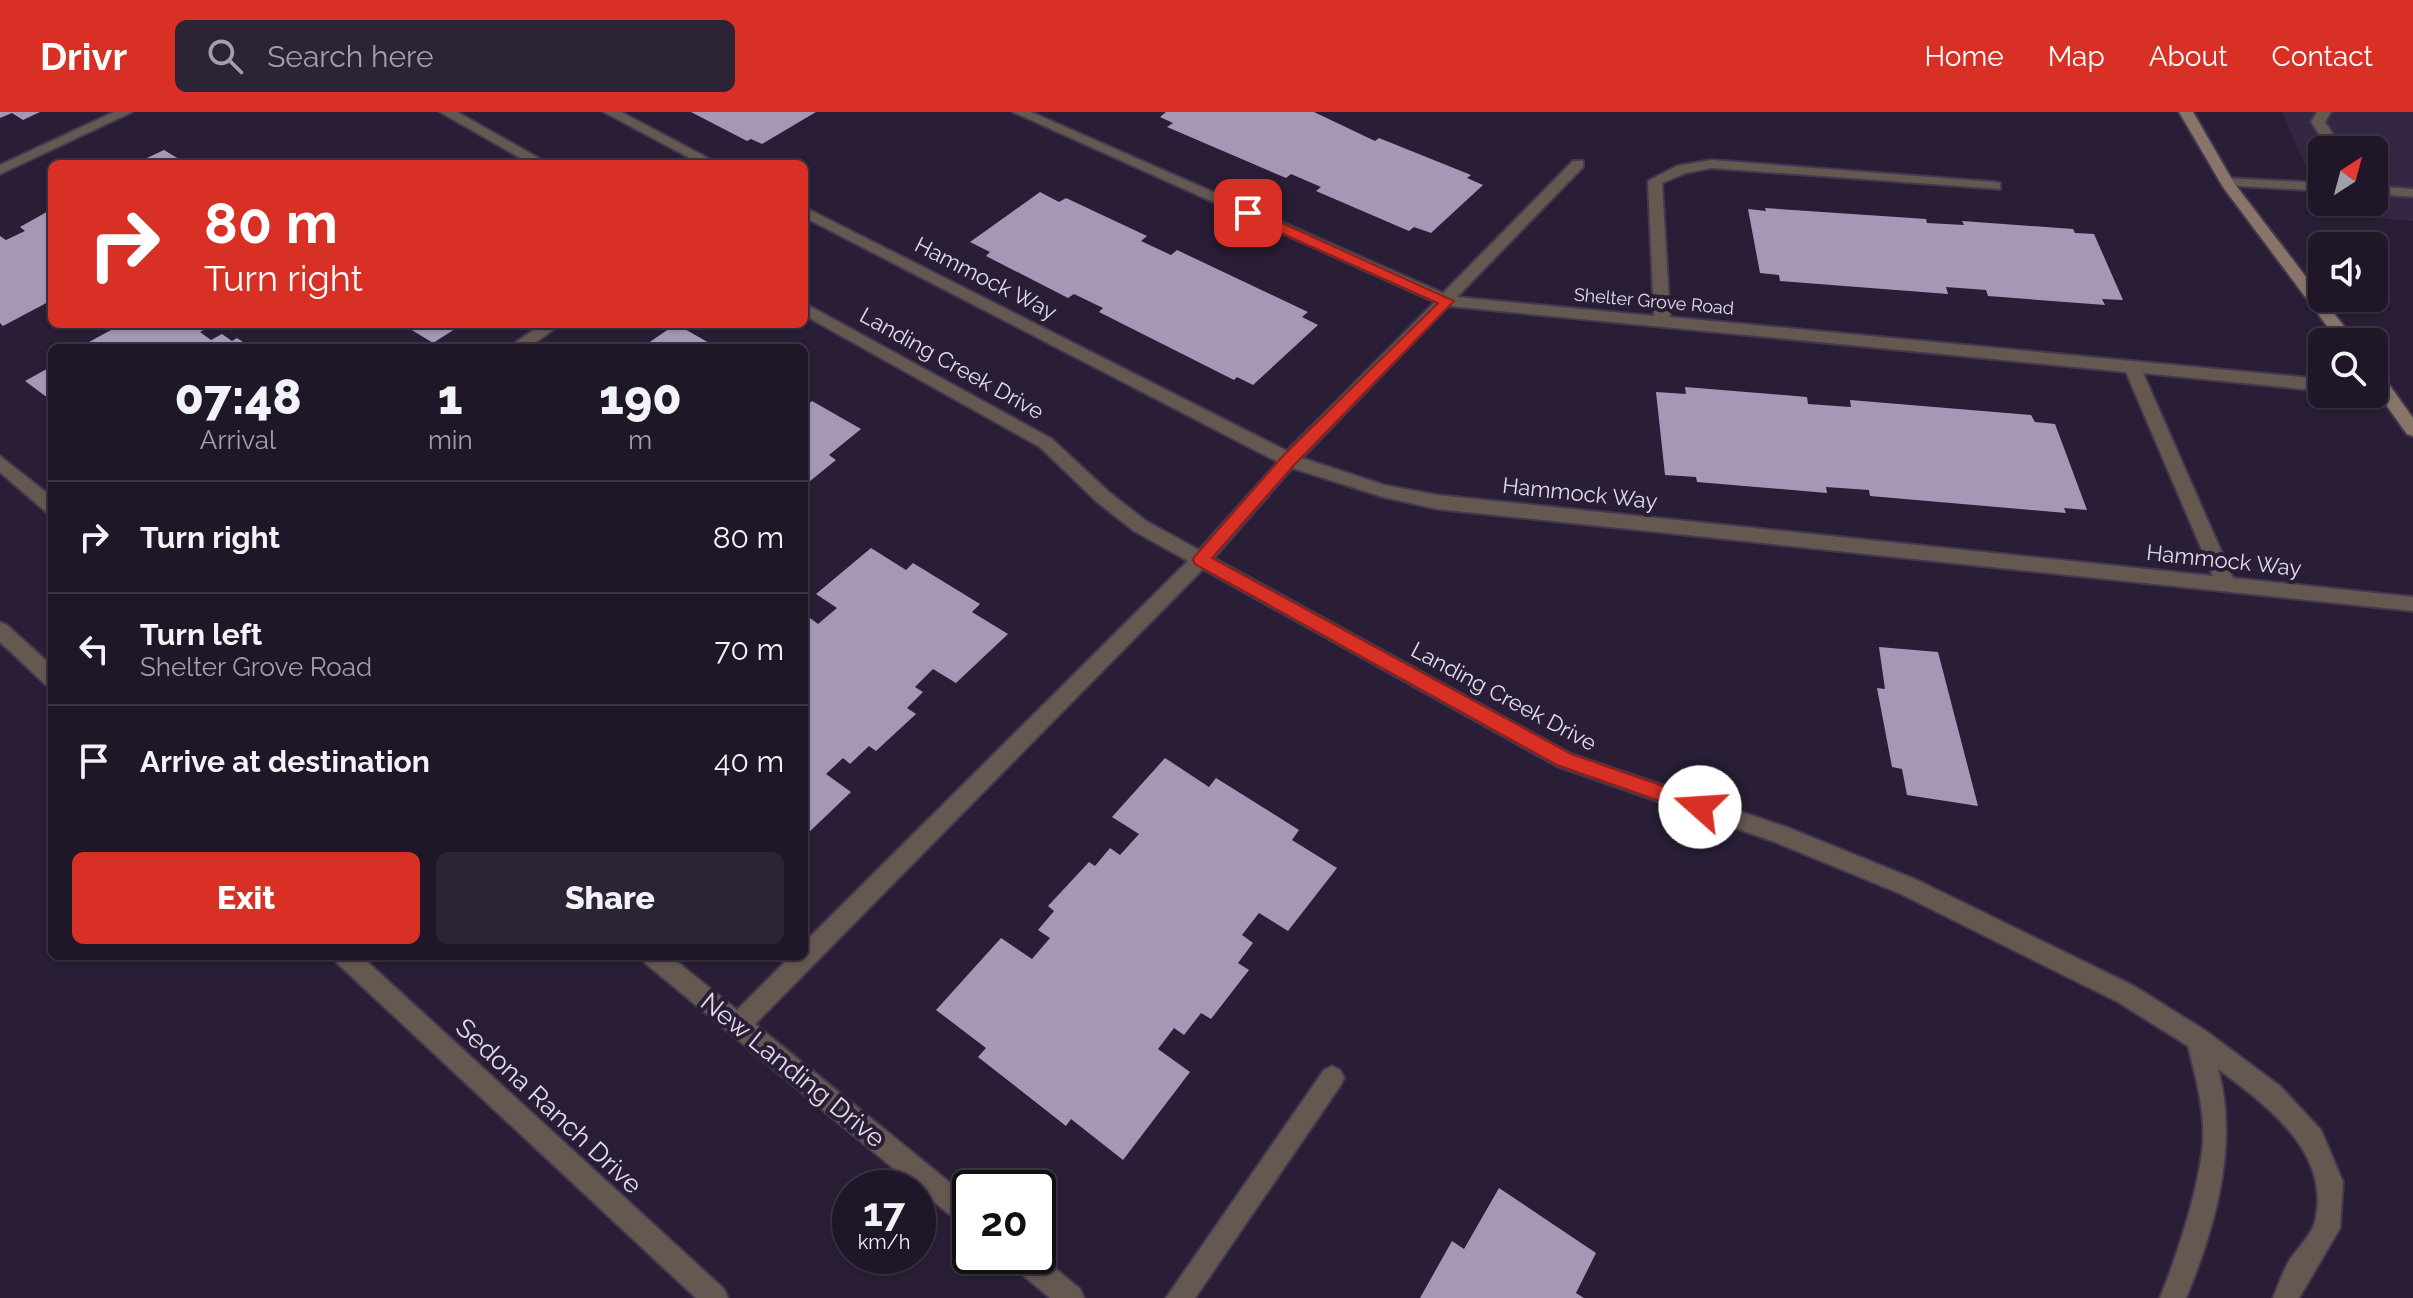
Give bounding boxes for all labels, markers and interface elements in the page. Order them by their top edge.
search box [175,20,735,92]
text: Drivr [40,34,127,79]
icon: search [203,34,247,78]
text: Search here [267,39,434,74]
text: Home [1924,40,2004,73]
text: Map [2048,40,2105,73]
text: About [2149,40,2228,73]
text: Contact [2272,40,2373,73]
north arrow [2308,136,2388,216]
map controls [2308,136,2388,408]
pin [1214,179,1282,247]
text: 80 m [204,190,338,256]
icon: arrive [1226,191,1270,235]
icon: right [72,192,176,296]
street label: Hammock Way [911,231,1061,325]
button: sound [2308,232,2388,312]
text: Turn right [204,257,363,299]
street label: Shelter Grove Road [1573,284,1735,318]
street label: Landing Creek Drive [856,302,1049,424]
button: search [2308,328,2388,408]
text: 07:48 [174,369,302,425]
text: 1 [438,369,463,425]
text: 190 [599,369,682,425]
text: Arrival [200,425,276,455]
text: min [428,425,473,455]
text: m [628,425,652,455]
street label: Hammock Way [1501,472,1659,514]
icon: right [72,515,116,559]
text: Turn right [140,520,280,555]
text: 80 m [713,520,784,555]
street label: Hammock Way [2145,539,2303,581]
text: Turn left [140,617,262,652]
icon: left [72,627,116,671]
text: 70 m [714,632,784,667]
street label: Landing Creek Drive [1407,636,1601,756]
text: Shelter Grove Road [140,652,372,682]
icon: arrive [72,739,116,783]
text: Arrive at destination [140,744,430,779]
text: 40 m [714,744,784,779]
position arrow [1658,765,1742,849]
button: Exit [72,852,420,944]
button: Share [436,852,784,944]
street label: New Landing Drive [695,987,891,1153]
street label: Sedona Ranch Drive [450,1012,648,1200]
speed limit sign: 20 [952,1170,1056,1274]
text: 17 [863,1188,905,1235]
text: km/h [858,1230,910,1254]

